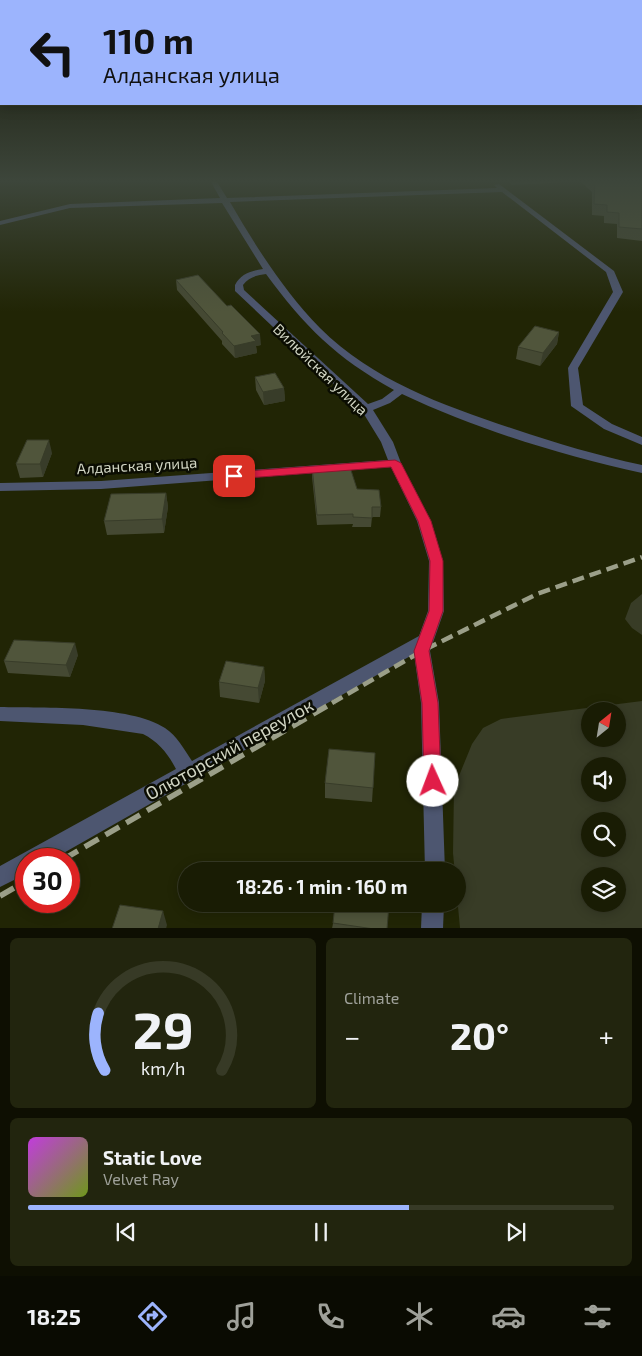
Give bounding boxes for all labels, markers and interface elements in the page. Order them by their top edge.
text: 110 m [103,19,194,61]
icon: left [20,20,85,85]
text: Алданская улица [103,61,280,87]
street label: Вилюйская улица [269,319,372,419]
street label: Алданская улица [76,453,198,478]
pin [213,455,255,497]
icon: arrive [220,462,248,490]
street label: Олюторский переулок [141,693,317,804]
north arrow [581,702,626,748]
map controls [581,702,626,912]
position arrow [406,754,458,806]
button: sound [581,757,626,802]
button: search [581,812,626,857]
speed limit sign: 30 [15,848,80,913]
button: layers [581,867,626,912]
text: 18:26 · 1 min · 160 m [236,875,408,898]
text: Climate [344,988,399,1007]
text: 29 [133,997,193,1059]
text: 20° [450,1012,509,1058]
text: − [344,1019,360,1053]
text: + [599,1019,614,1053]
text: km/h [141,1057,185,1079]
text: Static Love [103,1146,202,1169]
text: Velvet Ray [103,1169,179,1188]
icon: previous [112,1218,140,1246]
icon: pause [307,1218,335,1246]
icon: next [502,1218,530,1246]
icon: directions [135,1299,170,1334]
icon: music [224,1299,259,1334]
icon: phone [313,1299,348,1334]
icon: climate [402,1299,437,1334]
icon: car [491,1299,526,1334]
icon: filters [580,1299,615,1334]
text: 18:25 [27,1303,81,1329]

